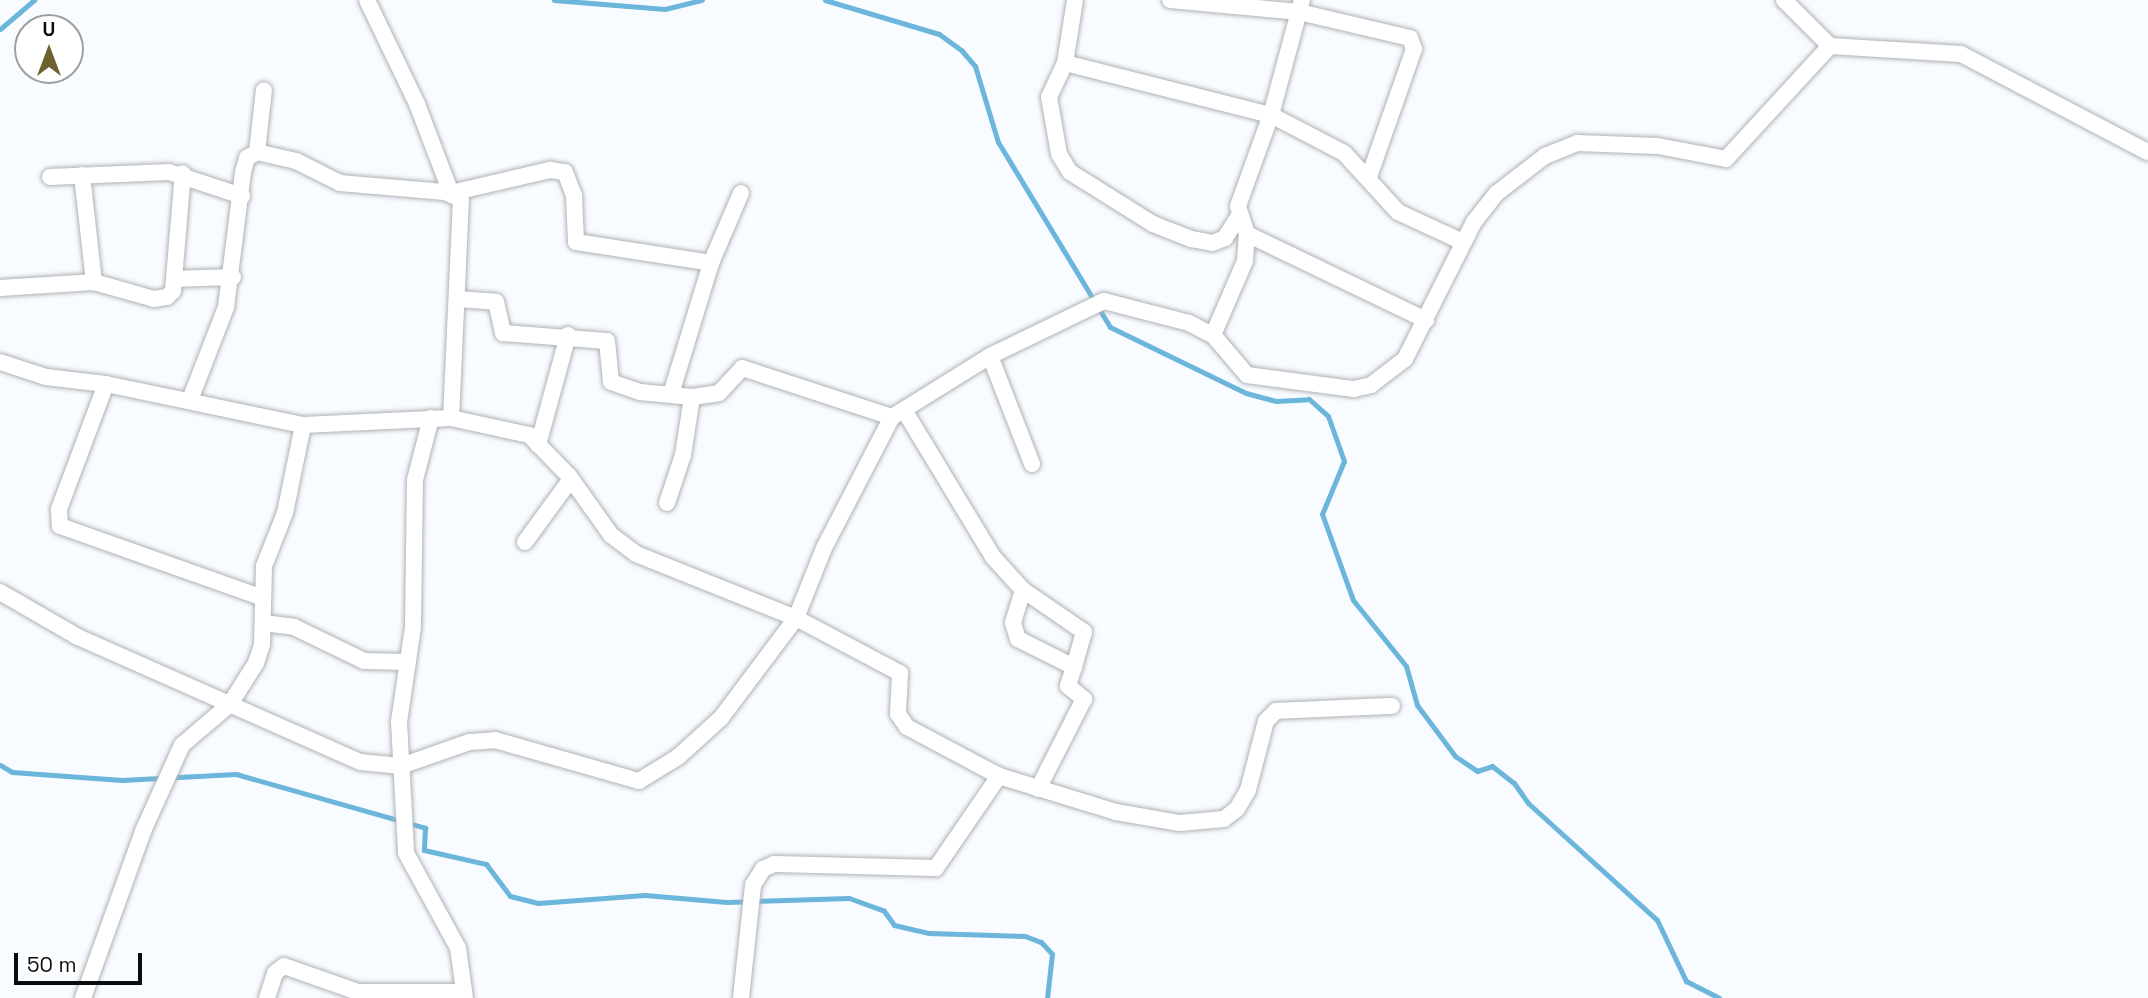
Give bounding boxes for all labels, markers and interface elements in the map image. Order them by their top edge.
north arrow [14,14,84,84]
text: U [43,17,55,42]
scale bar [18,939,145,983]
text: 50 m [27,951,77,978]

